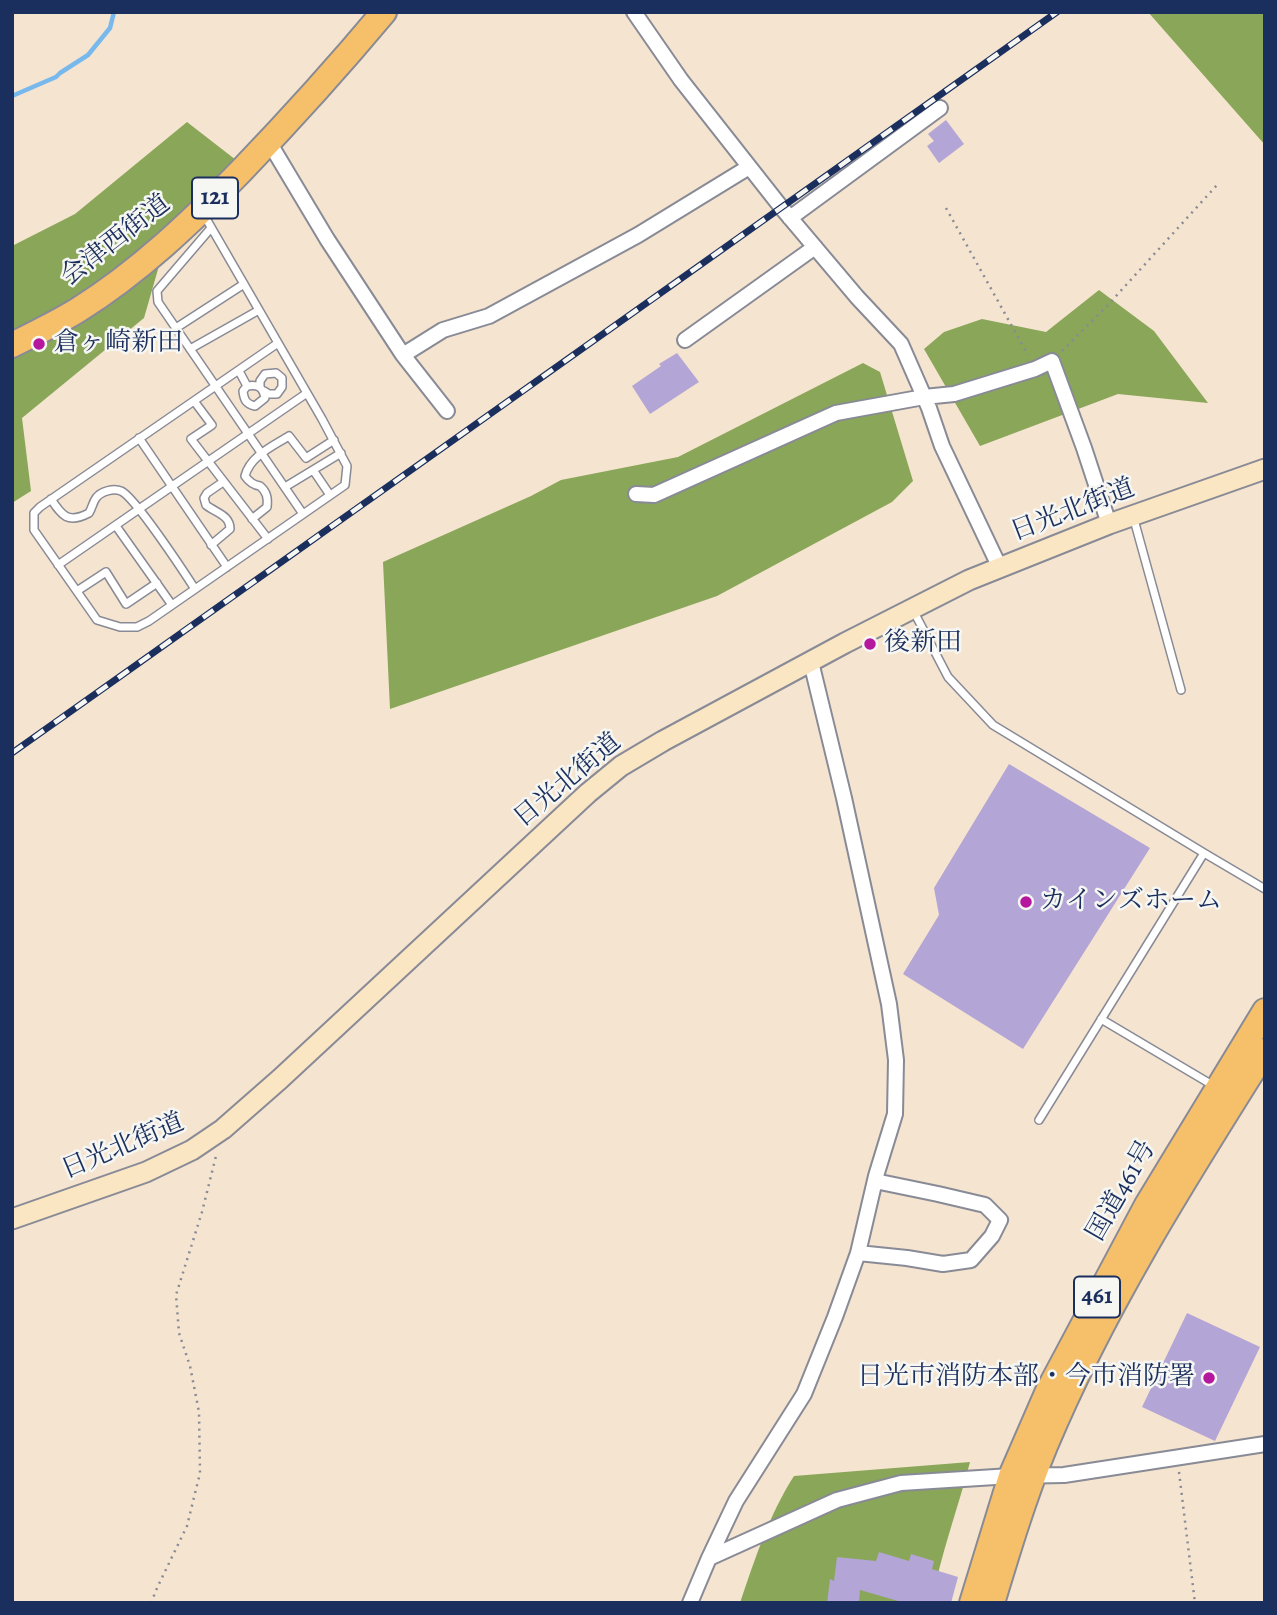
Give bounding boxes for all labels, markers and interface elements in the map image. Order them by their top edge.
road number: 121 [192,178,238,218]
street label: 会津西街道 [55,189,177,293]
place label: 倉ヶ崎新田 [53,328,183,360]
marker: 倉ヶ崎新田 [31,336,47,352]
street label: 日光北街道 [1007,473,1139,549]
place label: 後新田 [884,628,962,660]
marker: 後新田 [862,636,878,652]
street label: 日光北街道 [508,727,628,835]
place label: カインズホーム [1040,886,1222,918]
marker: カインズホーム [1018,894,1034,910]
street label: 日光北街道 [57,1107,189,1187]
street label: 国道461号 [1081,1135,1163,1247]
road number: 461 [1074,1276,1120,1317]
place label: 日光市消防本部・今市消防署 [857,1362,1195,1394]
marker: 日光市消防本部・今市消防署 [1201,1370,1217,1386]

